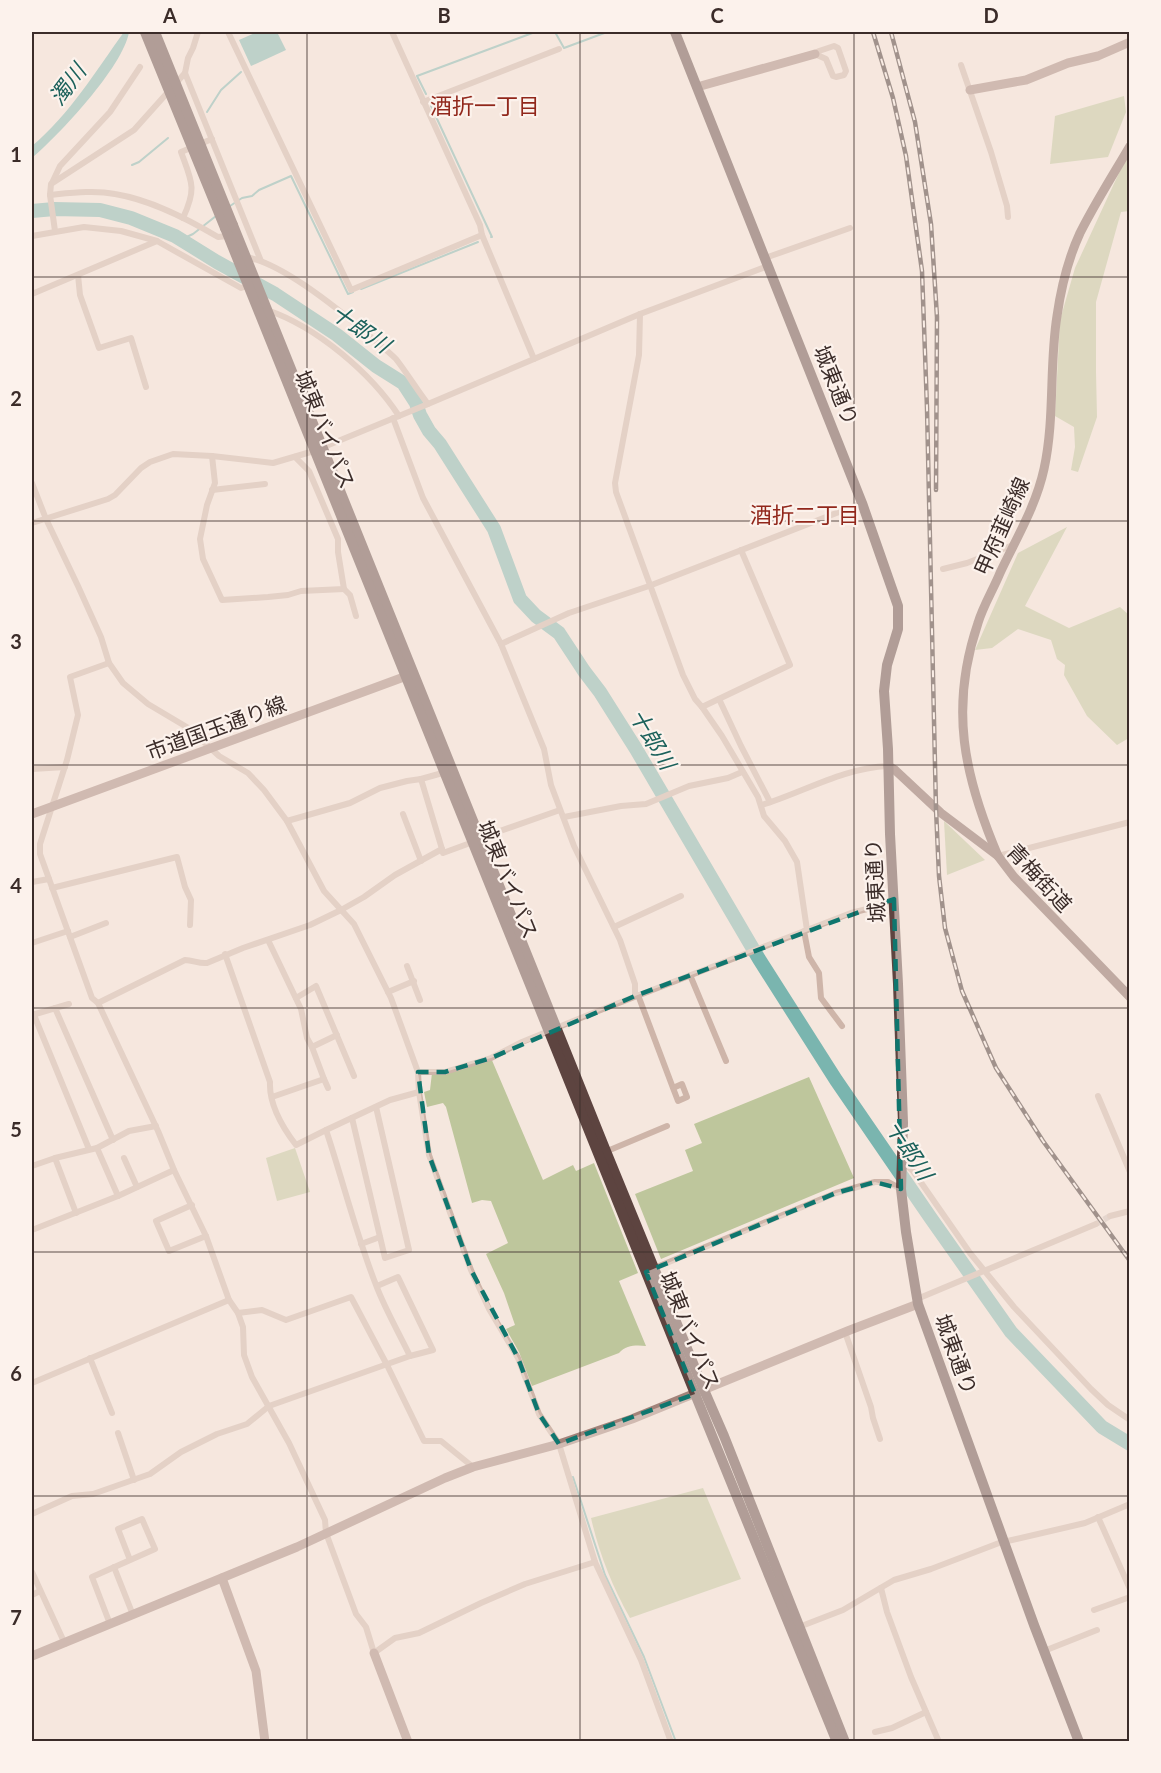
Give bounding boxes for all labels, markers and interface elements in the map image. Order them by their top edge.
text: A [162,3,177,27]
text: B [437,3,451,27]
text: C [710,3,724,27]
text: D [983,3,999,27]
water label: 濁川 [43,57,92,110]
district label: 酒折一丁目 [430,92,540,119]
text: 1 [10,142,22,166]
water label: 十郎川 [326,298,397,359]
street label: 城東通り [810,341,864,429]
street label: 城東バイパス [291,366,361,492]
text: 2 [10,386,22,410]
street label: 甲府韮崎線 [968,473,1034,579]
district label: 酒折二丁目 [750,501,860,528]
text: 3 [10,629,22,653]
street label: 市道国玉通り線 [143,690,289,764]
water label: 十郎川 [624,704,683,776]
street label: 城東バイパス [474,816,544,942]
street label: 城東通り [859,838,889,924]
street label: 青梅街道 [1002,838,1078,916]
text: 4 [10,873,22,897]
water label: 十郎川 [881,1115,940,1187]
text: 5 [10,1117,22,1141]
street label: 城東バイパス [656,1267,726,1393]
street label: 城東通り [931,1310,983,1398]
text: 6 [10,1361,22,1385]
text: 7 [10,1605,22,1629]

